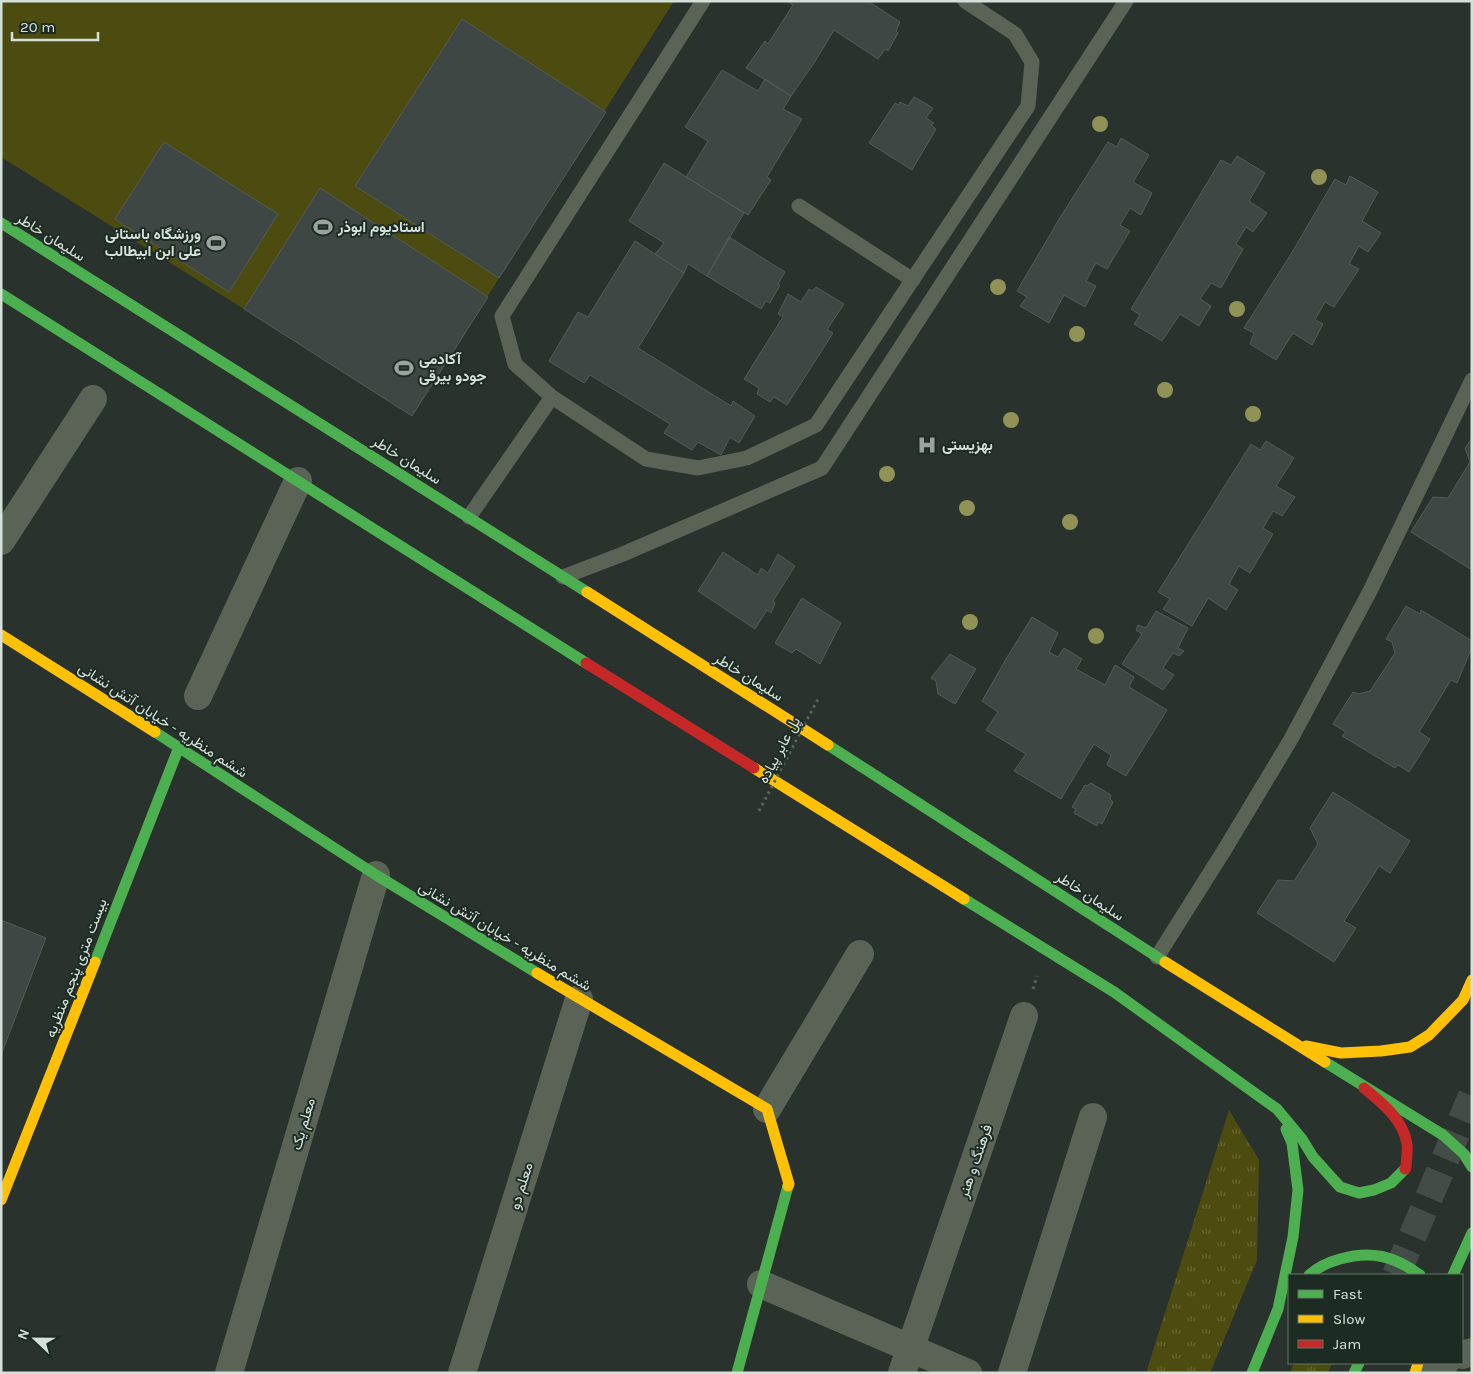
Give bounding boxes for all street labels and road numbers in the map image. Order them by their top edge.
street label: سلیمان خاطر [12,208,89,265]
street label: سلیمان خاطر [368,431,445,488]
street label: سلیمان خاطر [710,648,787,705]
street label: ششم منظریه - خیابان آتش نشانی [74,658,251,782]
street label: پل عابر پیاده [754,714,805,787]
street label: سلیمان خاطر [1052,867,1128,925]
street label: ششم منظریه - خیابان آتش نشانی [415,877,595,996]
street label: بیست متری پنجم منظریه [41,896,112,1041]
street label: معلم یک [287,1096,320,1152]
street label: فرهنگ و هنر [954,1122,996,1201]
street label: معلم دو [505,1160,538,1212]

